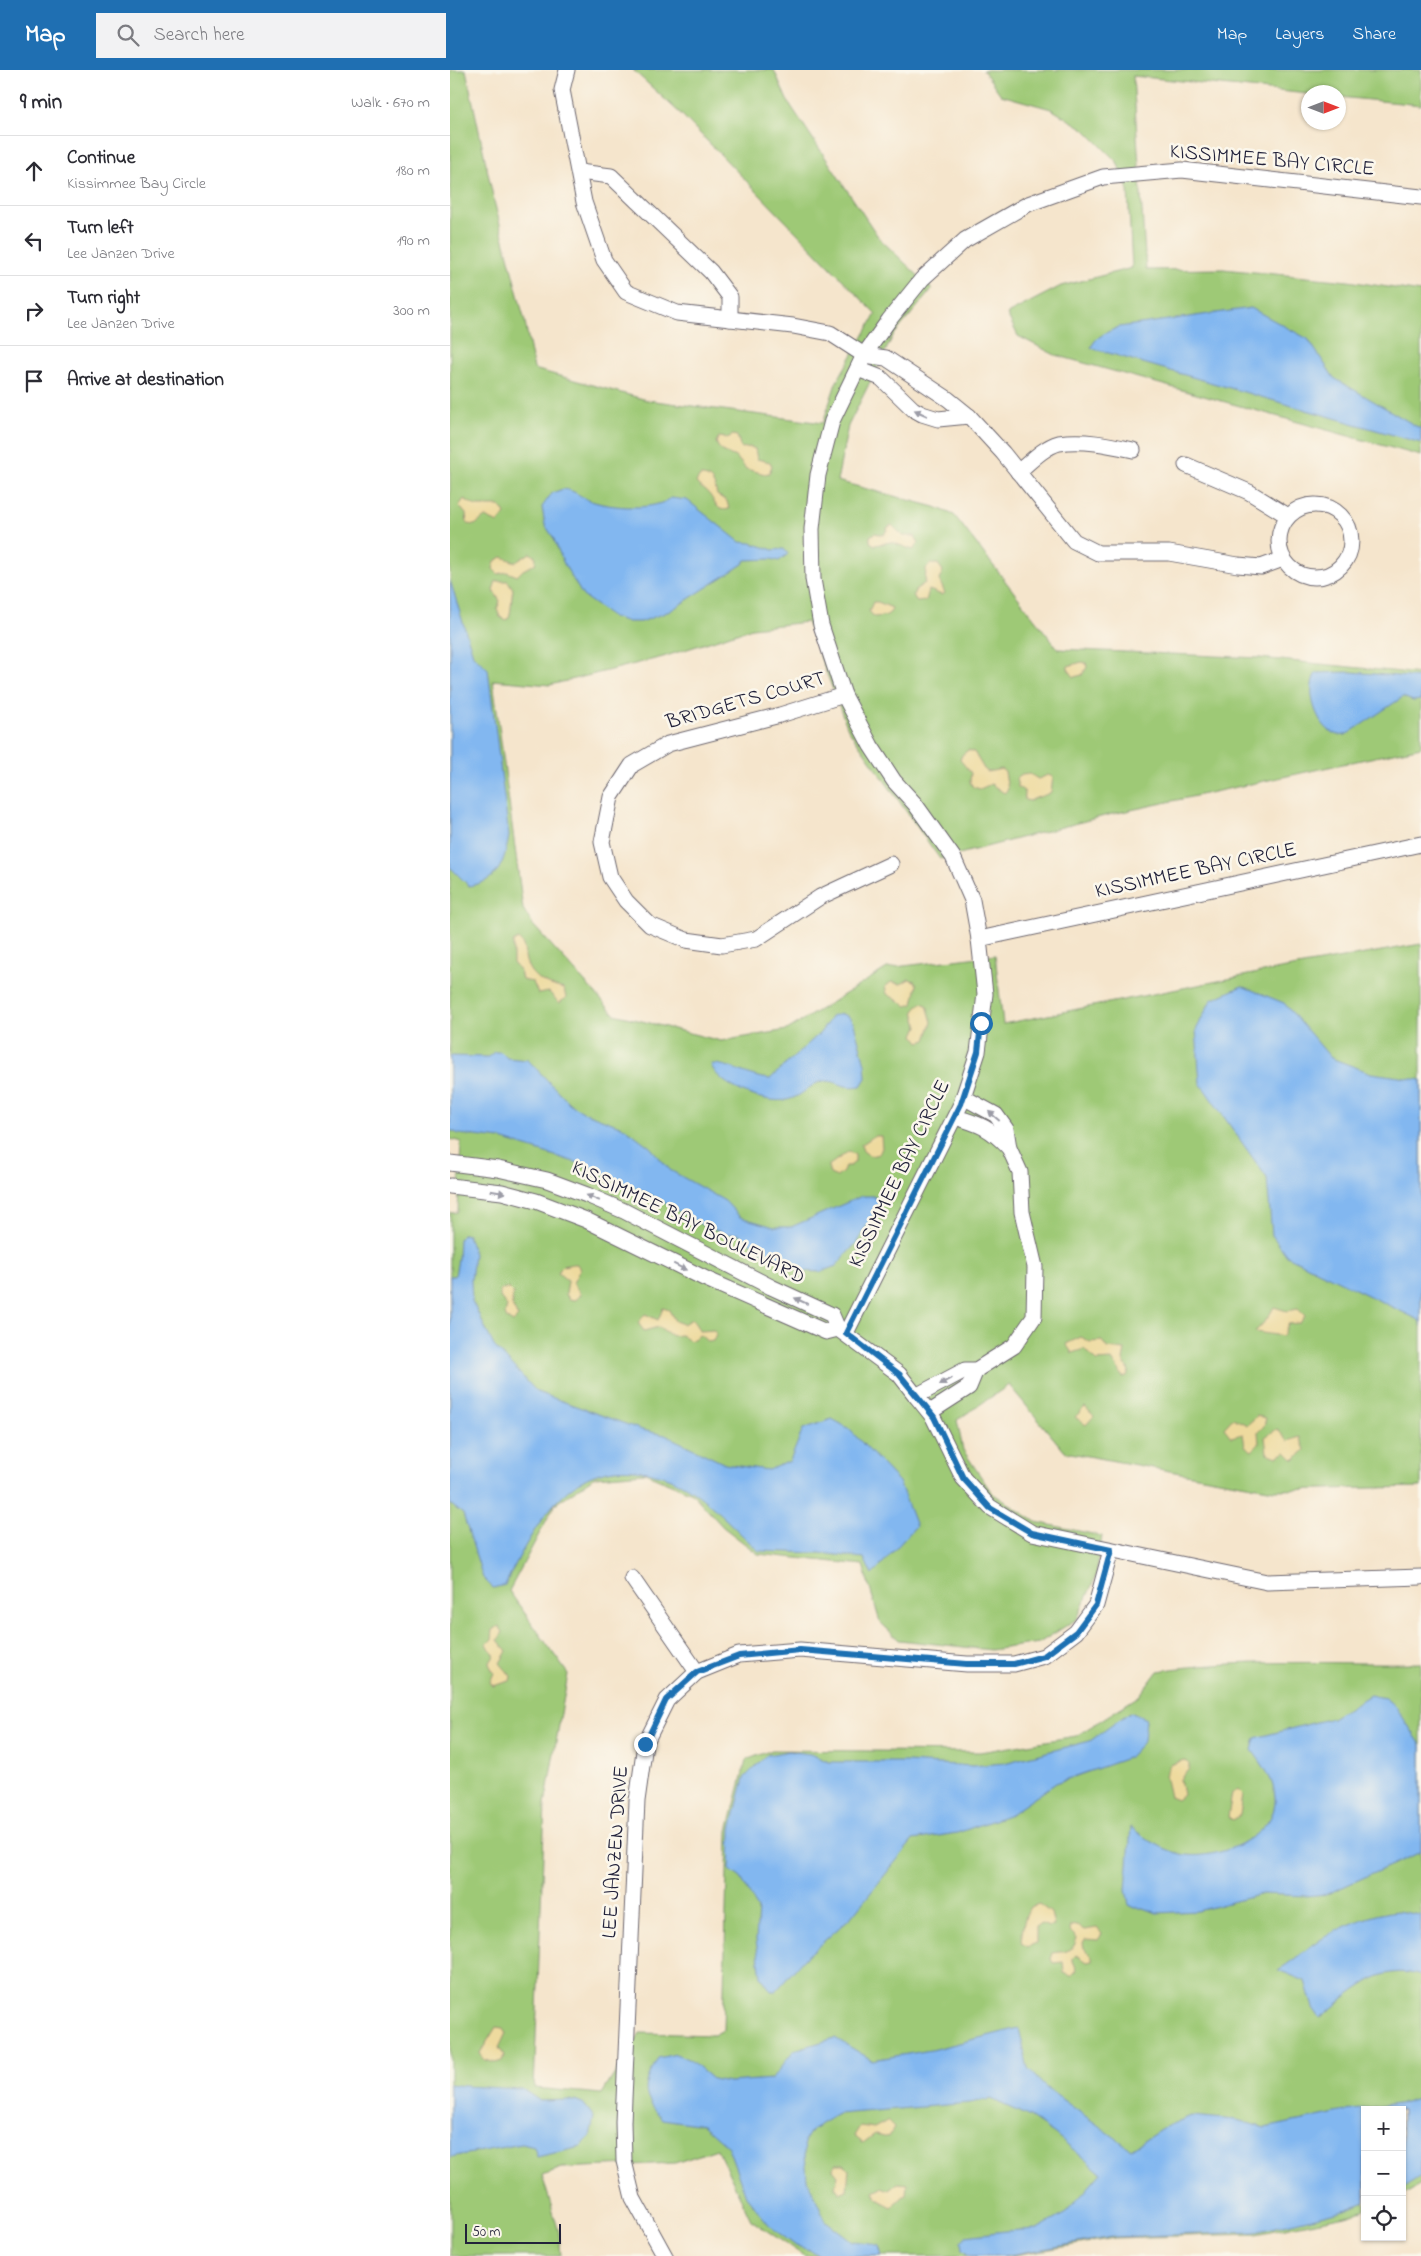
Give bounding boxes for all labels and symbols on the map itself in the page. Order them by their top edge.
north arrow [1301,85,1346,130]
street label: KISSIMMEE BAY CIRCLE [1168,137,1376,185]
one-way arrow [914,408,929,417]
street label: BRIDGETS COURT [662,664,829,738]
street label: KISSIMMEE BAY CIRCLE [1092,835,1300,907]
route start [970,1012,993,1035]
street label: KISSIMMEE BAY CIRCLE [841,1075,959,1273]
one-way arrow [989,1110,1001,1122]
street label: KISSIMMEE BAY BOULEVARD [566,1153,810,1293]
one-way arrow [491,1188,507,1196]
one-way arrow [586,1193,600,1201]
one-way arrow [673,1263,687,1271]
one-way arrow [794,1297,809,1305]
one-way arrow [939,1376,953,1385]
route end [634,1733,657,1756]
street label: LEE JANZEN DRIVE [595,1765,637,1939]
scale bar [465,2221,561,2244]

